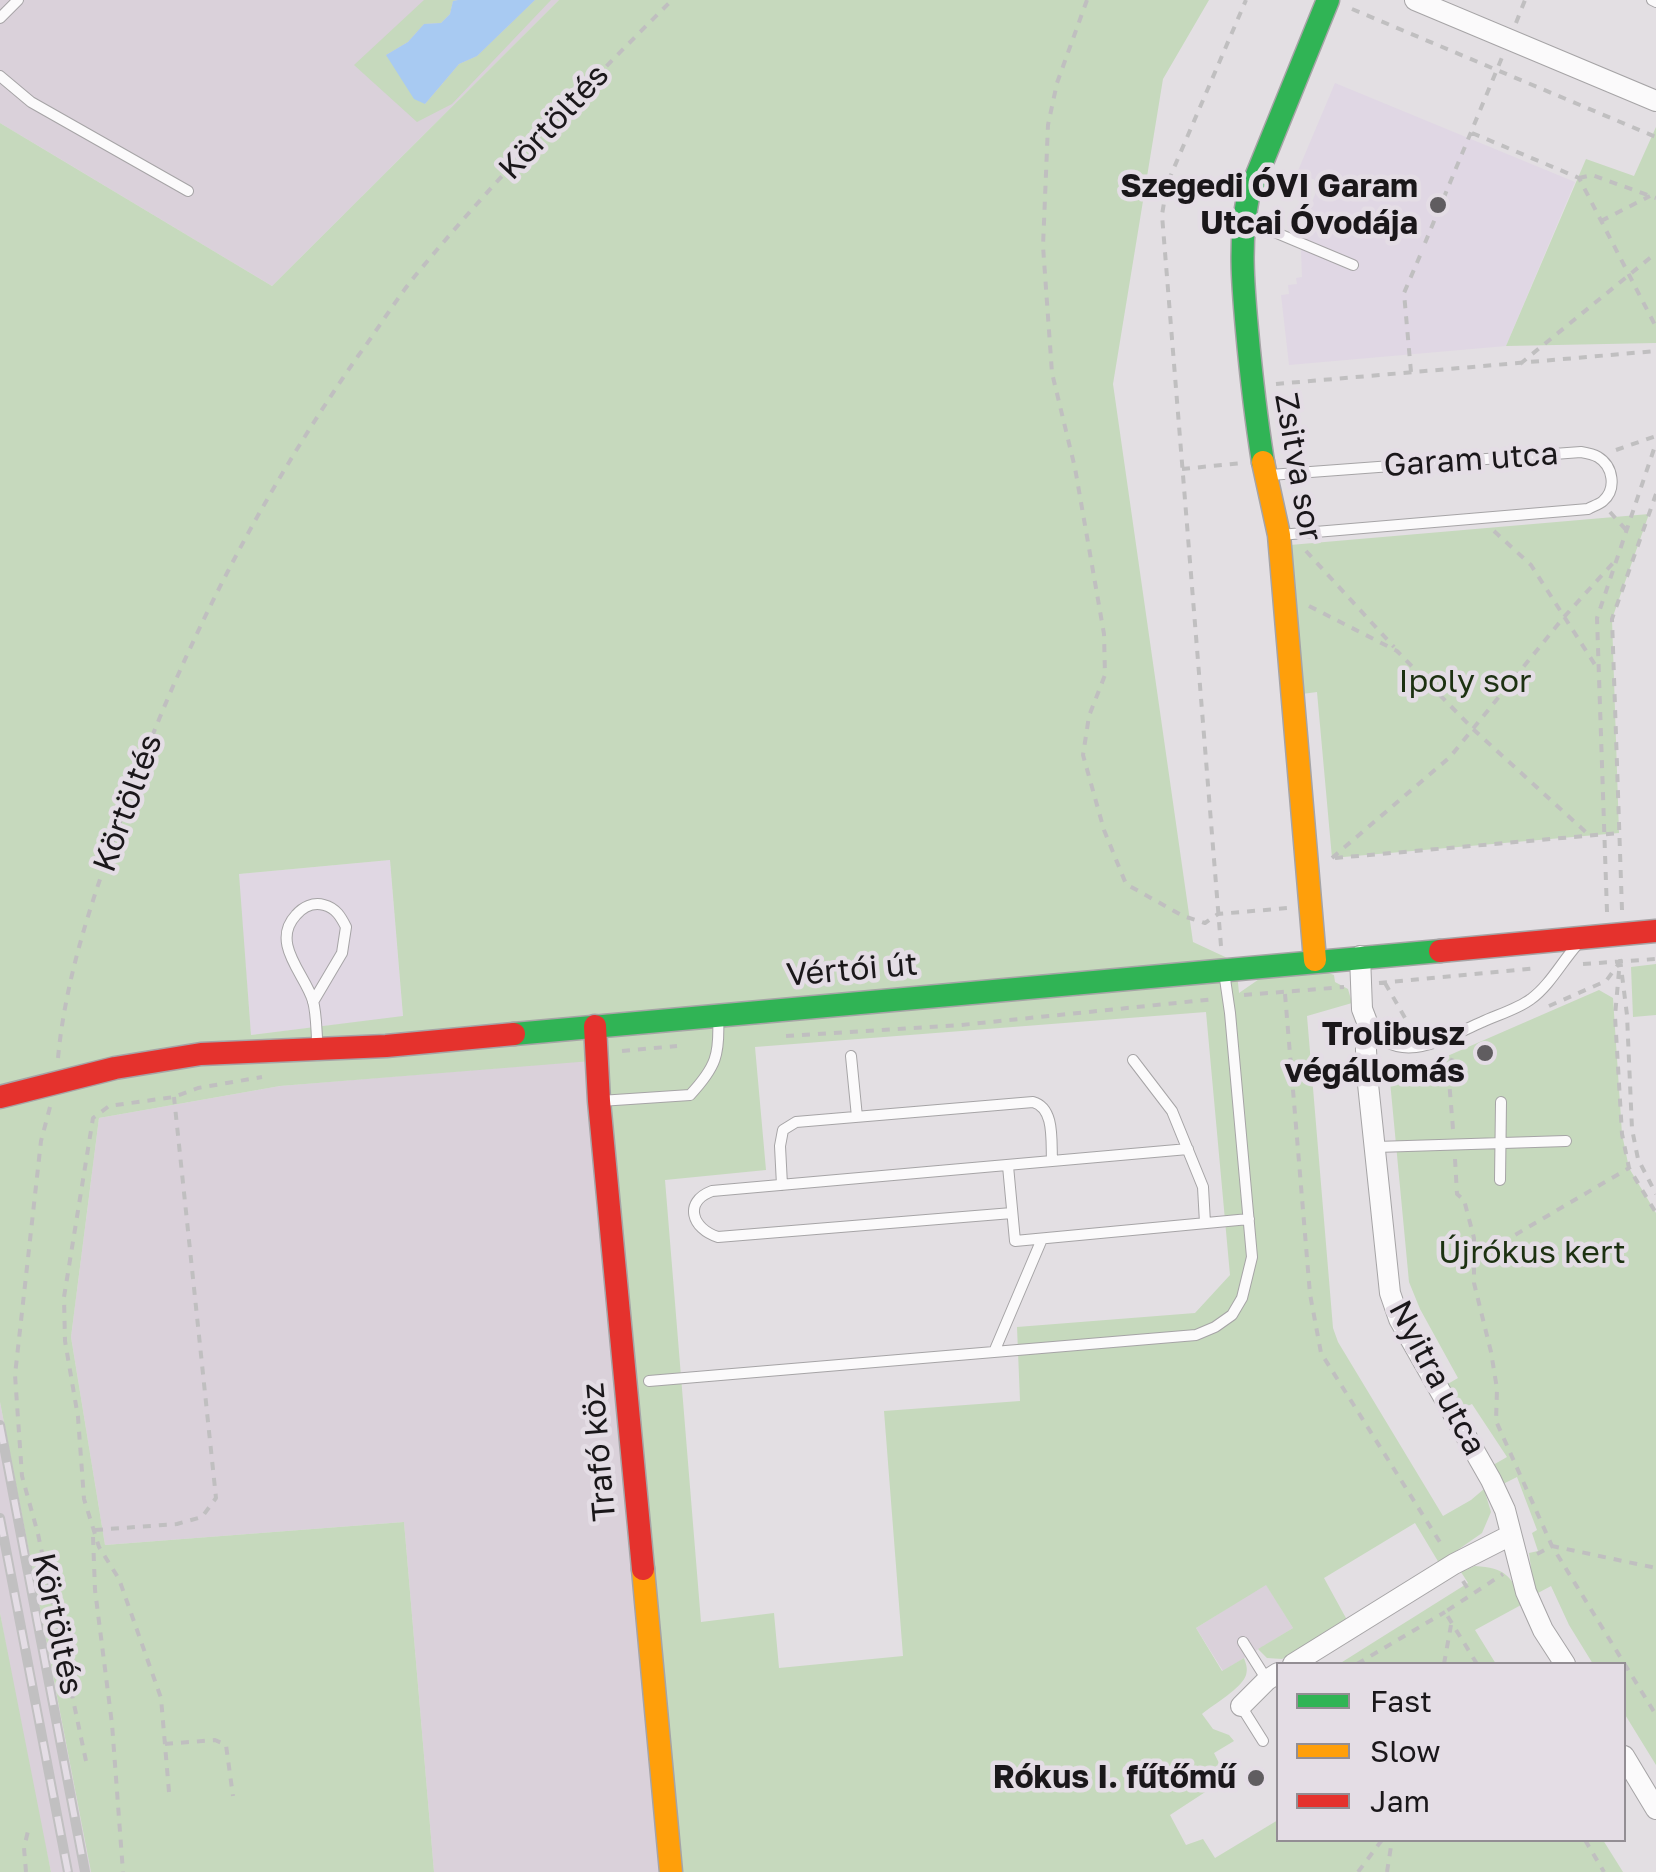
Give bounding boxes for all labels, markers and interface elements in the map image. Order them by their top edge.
street label: Körtöltés [491,56,617,188]
place label: Szegedi ÓVI Garam Utcai Óvodája [1120,168,1418,243]
marker: Szegedi ÓVI Garam Utcai Óvodája [1427,194,1449,216]
street label: Zsitva sor [1266,390,1330,544]
street label: Garam utca [1382,435,1560,485]
park label: Ipoly sor [1398,663,1532,701]
street label: Körtöltés [85,729,171,877]
street label: Vértói út [785,945,919,995]
place label: Trolibusz végállomás [1284,1016,1465,1091]
marker: Trolibusz végállomás [1474,1042,1496,1064]
park label: Újrókus kert [1438,1234,1626,1272]
street label: Nyitra utca [1380,1294,1494,1462]
street label: Trafó köz [574,1381,624,1523]
street label: Körtöltés [23,1550,91,1698]
legend [1276,1662,1626,1842]
text: Fast [1370,1683,1432,1719]
text: Slow [1370,1733,1441,1769]
place label: Rókus I. fűtőmű [993,1759,1236,1797]
marker: Rókus I. fűtőmű [1245,1767,1267,1789]
text: Jam [1370,1783,1430,1819]

